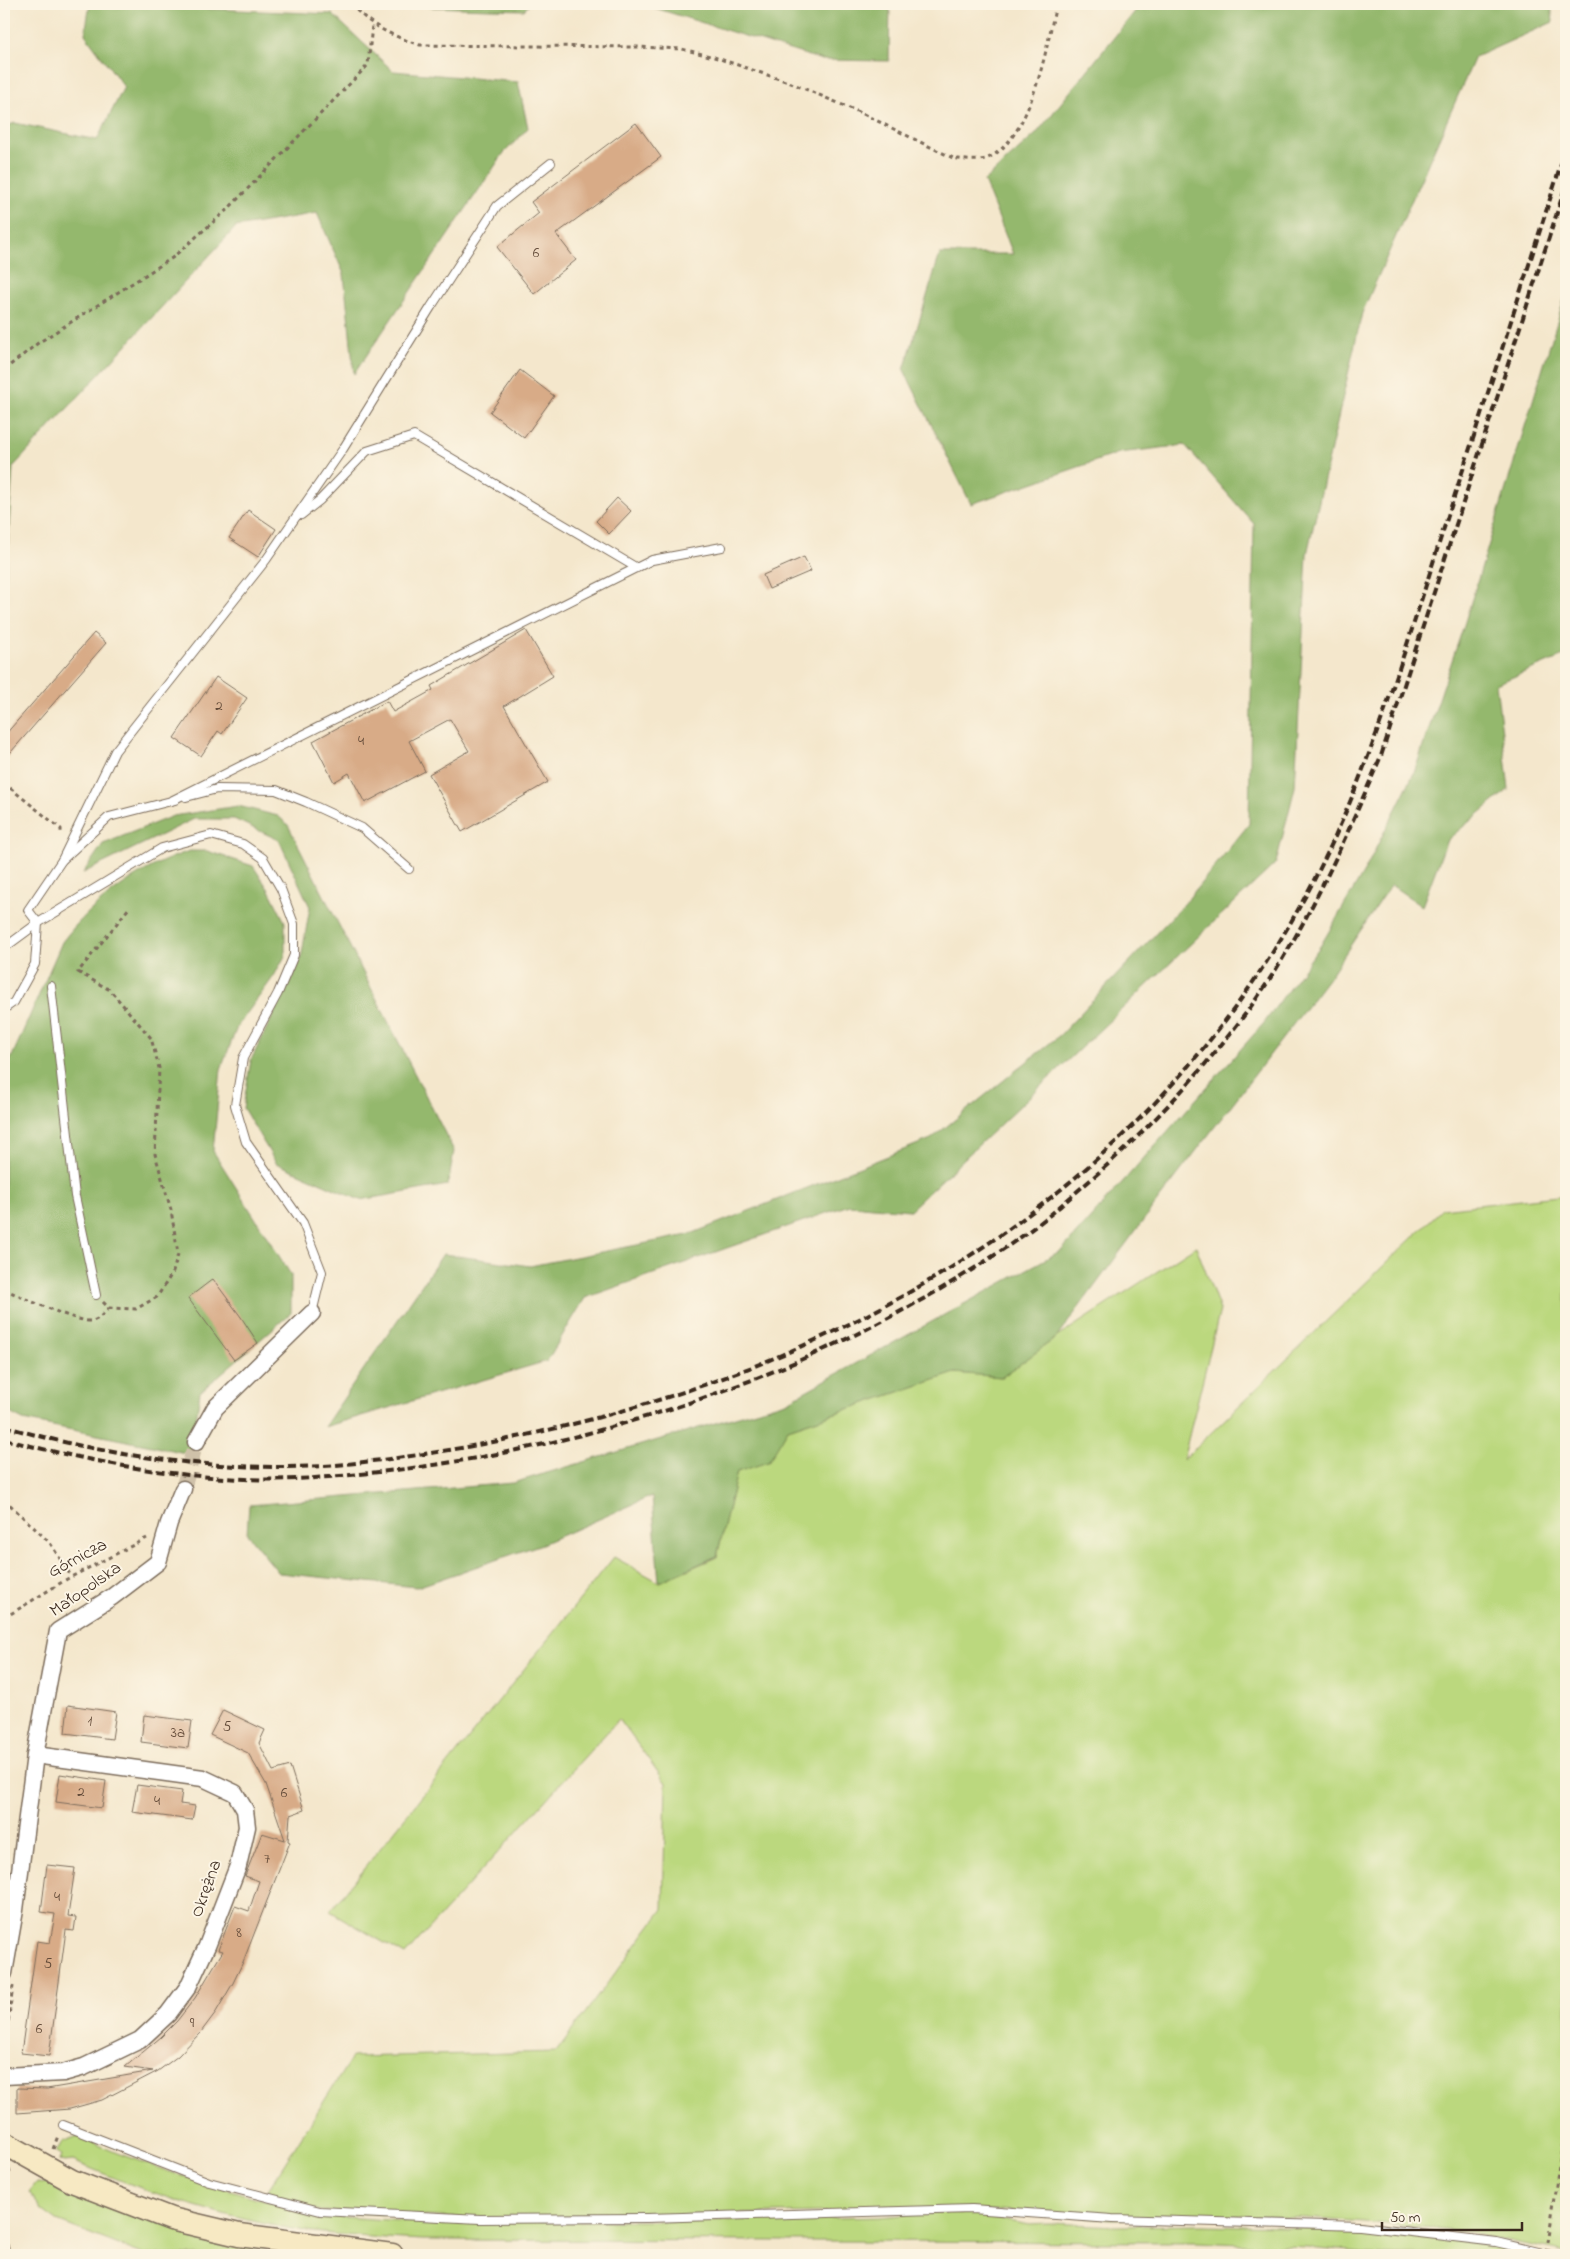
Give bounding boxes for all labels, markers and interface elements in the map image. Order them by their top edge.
house number: 6 [533,242,540,264]
house number: 2 [215,695,223,717]
house number: 4 [358,730,364,752]
street label: Górnicza [44,1533,112,1585]
street label: Małopolska [45,1556,127,1624]
house number: 1 [88,1710,93,1732]
house number: 5 [223,1716,232,1738]
house number: 3a [171,1722,185,1744]
house number: 2 [77,1781,85,1803]
house number: 6 [281,1782,288,1804]
house number: 4 [154,1790,160,1812]
house number: 7 [264,1848,270,1870]
street label: Okrężna [185,1857,229,1921]
house number: 4 [54,1886,60,1908]
house number: 8 [236,1922,242,1944]
house number: 5 [44,1953,53,1975]
house number: 9 [190,2012,195,2034]
house number: 6 [36,2018,43,2040]
scale bar [1382,2199,1522,2231]
text: 50 m [1390,2207,1421,2229]

